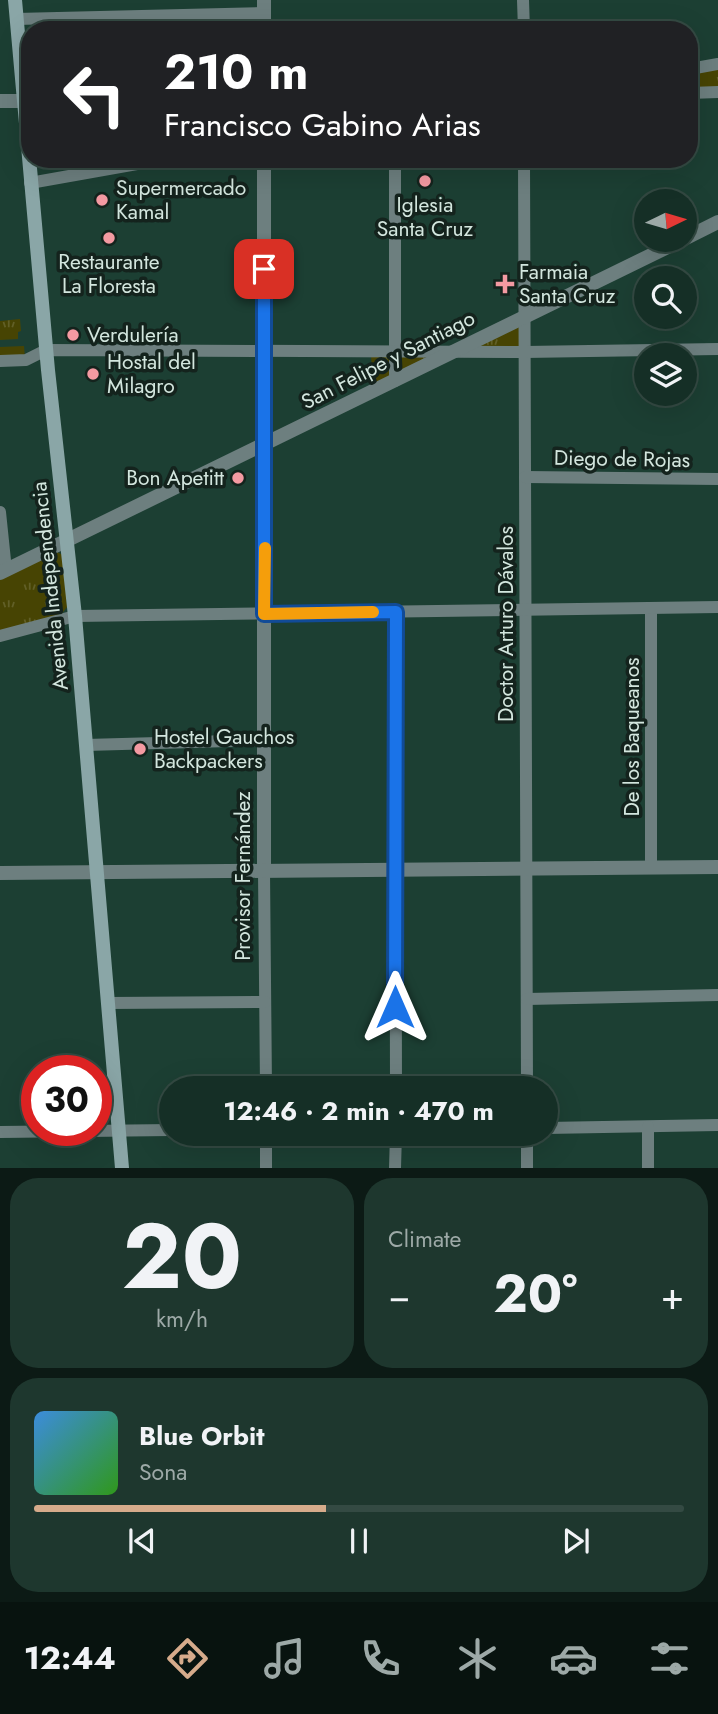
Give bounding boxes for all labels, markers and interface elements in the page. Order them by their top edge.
text: 210 m [164,37,308,107]
icon: left [49,49,140,140]
text: Francisco Gabino Arias [164,102,481,148]
place label: Supermercado Kamal [116,173,246,227]
marker: Iglesia Santa Cruz [417,173,433,189]
north arrow [634,189,696,252]
map controls [634,189,697,406]
place label: Iglesia Santa Cruz [377,190,474,244]
marker: Supermercado Kamal [94,192,110,208]
marker: Restaurante La Floresta [101,230,117,246]
pin [234,239,294,299]
place label: Restaurante La Floresta [58,247,160,301]
icon: arrive [245,250,283,288]
place label: Farmaia Santa Cruz [519,257,616,311]
button: search [634,266,697,329]
marker: Farmaia Santa Cruz [497,276,513,292]
street label: San Felipe y Santiago [296,303,480,417]
place label: Verdulería [87,320,179,350]
marker: Verdulería [65,327,81,343]
button: layers [634,343,697,406]
place label: Hostal del Milagro [107,347,196,401]
marker: Hostal del Milagro [85,366,101,382]
street label: Diego de Rojas [554,443,690,475]
place label: Bon Apetitt [126,463,224,493]
marker: Bon Apetitt [230,470,246,486]
street label: Avenida Independencia [24,480,76,692]
street label: Doctor Arturo Dávalos [491,526,521,722]
street label: De los Baqueanos [617,657,647,817]
place label: Hostel Gauchos Backpackers [154,722,294,776]
marker: Hostel Gauchos Backpackers [132,741,148,757]
street label: Provisor Fernández [228,791,258,961]
position arrow [358,970,432,1044]
speed limit sign: 30 [21,1055,112,1146]
text: 12:46 · 2 min · 470 m [223,1092,494,1130]
text: 20 [122,1191,242,1322]
text: Climate [388,1222,461,1256]
text: 20° [494,1256,578,1332]
text: − [388,1268,410,1323]
text: + [661,1268,684,1323]
text: km/h [156,1302,208,1336]
text: Blue Orbit [139,1417,264,1455]
text: Sona [139,1455,187,1489]
icon: previous [123,1522,161,1560]
icon: pause [340,1522,378,1560]
icon: next [557,1522,595,1560]
icon: directions [163,1634,212,1683]
icon: music [260,1634,309,1683]
icon: phone [356,1634,405,1683]
icon: climate [453,1634,502,1683]
icon: car [549,1634,598,1683]
icon: filters [645,1634,694,1683]
text: 12:44 [24,1635,116,1681]

